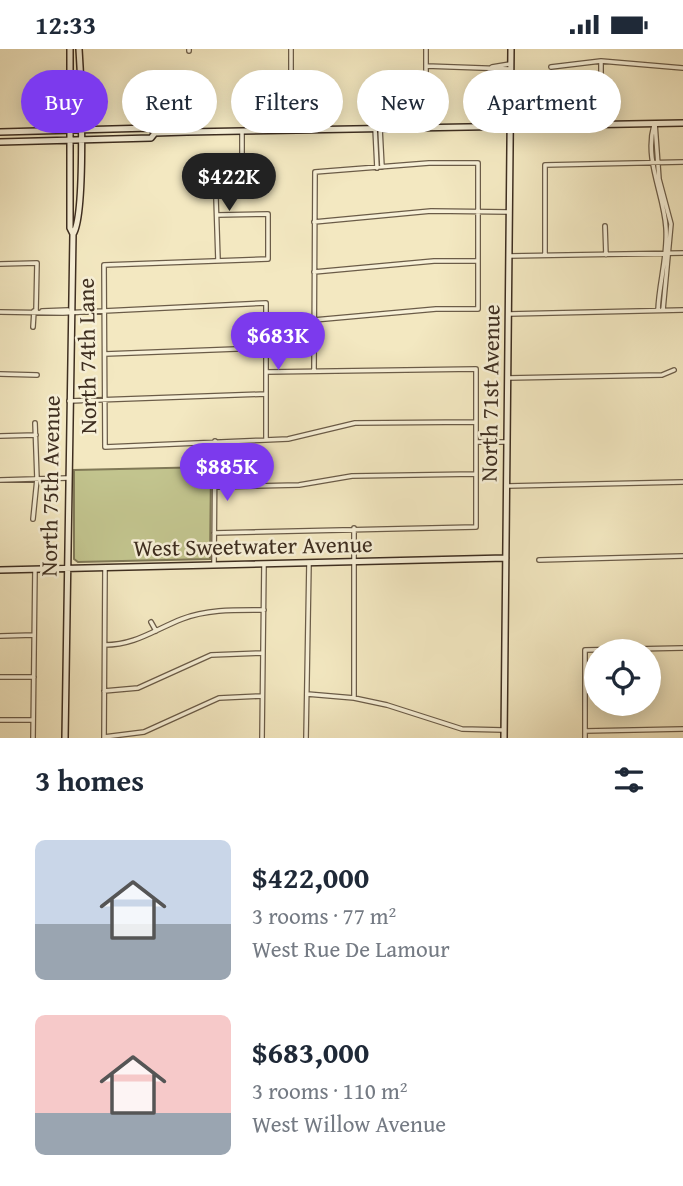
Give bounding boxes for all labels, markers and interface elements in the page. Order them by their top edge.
text: 12:33 [35,5,96,44]
chip: Buy [21,70,108,133]
chip: Rent [122,70,217,133]
chip: Filters [231,70,343,133]
chip: New [357,70,449,133]
chip: Apartment [463,70,621,133]
pin: $422K [180,153,278,213]
text: $422K [198,159,260,192]
street label: North 74th Lane [69,278,104,434]
street label: North 71st Avenue [471,304,508,482]
pin: $683K [229,313,327,372]
text: $683K [247,318,309,351]
street label: North 75th Avenue [31,395,68,577]
pin: $885K [178,443,276,503]
text: $885K [196,449,258,482]
street label: West Sweetwater Avenue [133,527,373,564]
map controls [584,639,661,716]
button: locate [584,639,661,716]
text: 3 homes [35,758,144,802]
icon: filters [610,761,648,799]
text: $422,000 [252,855,369,899]
icon: home [91,868,175,952]
text: 3 rooms · 77 m² [252,899,396,932]
text: West Rue De Lamour [252,932,450,965]
text: $683,000 [252,1030,369,1074]
icon: home [91,1043,175,1127]
text: 3 rooms · 110 m² [252,1074,407,1107]
text: West Willow Avenue [252,1107,446,1140]

